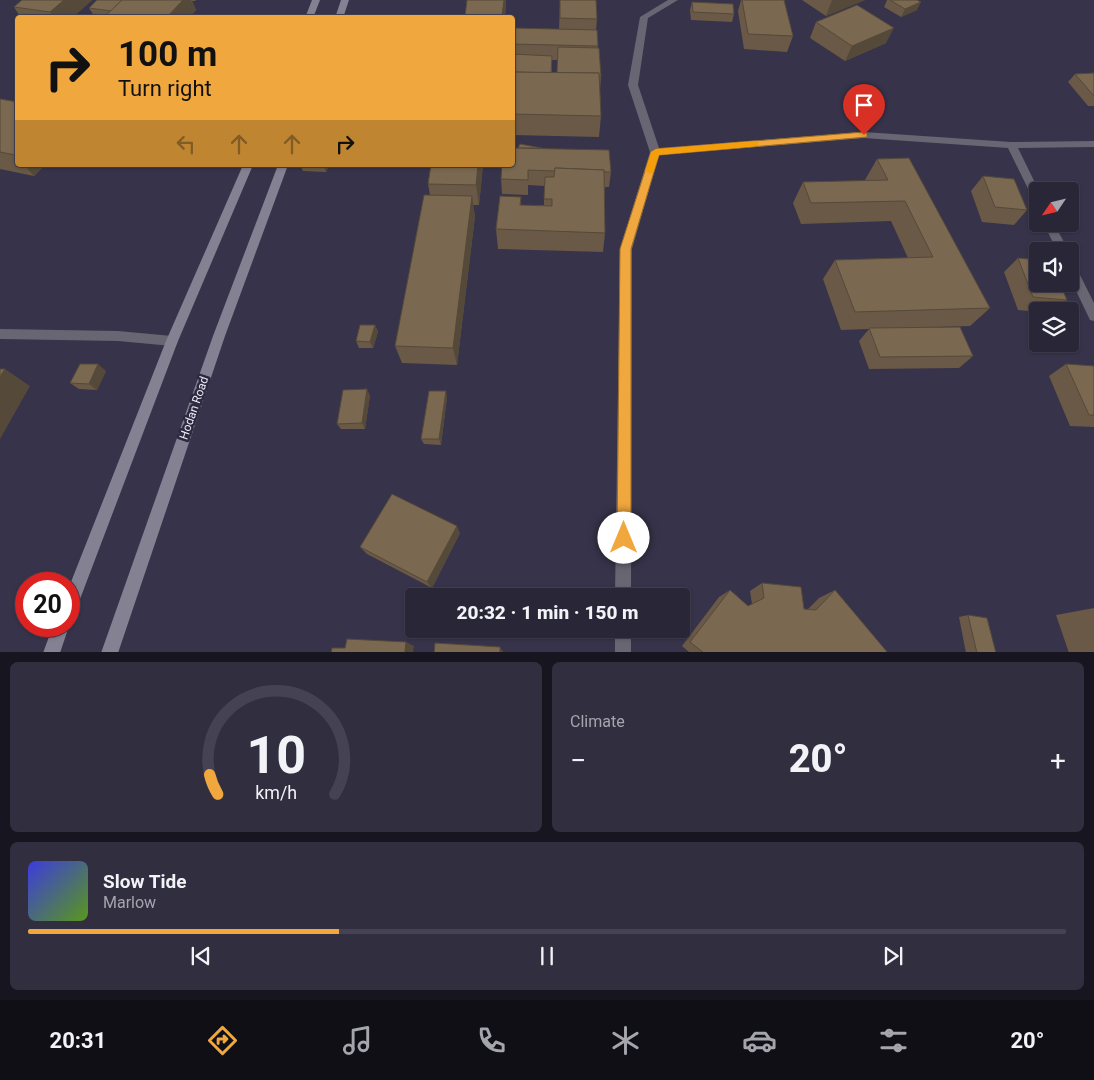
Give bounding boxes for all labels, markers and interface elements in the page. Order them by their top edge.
text: 100 m [118,34,217,75]
icon: right [35,35,100,100]
text: Turn right [118,76,212,101]
pin [843,84,885,135]
icon: arrive [850,91,878,119]
icon: left [172,130,200,158]
icon: ahead [225,130,253,158]
icon: ahead [278,130,306,158]
icon: right [331,130,359,158]
north arrow [1029,182,1079,232]
map controls [1029,182,1079,352]
button: sound [1029,242,1079,292]
button: layers [1029,302,1079,352]
street label: Hodan Road [177,375,211,441]
position arrow [597,511,649,563]
speed limit sign: 20 [15,572,80,637]
text: 20:32 · 1 min · 150 m [456,601,639,624]
text: Climate [570,712,625,731]
text: 10 [246,725,306,786]
text: 20° [789,737,847,781]
text: − [570,744,586,777]
text: + [1050,744,1066,777]
text: km/h [255,782,297,803]
text: Slow Tide [103,870,186,893]
text: Marlow [103,893,156,912]
icon: previous [187,942,215,970]
icon: pause [533,942,561,970]
icon: next [879,942,907,970]
icon: directions [205,1023,240,1058]
icon: music [340,1023,375,1058]
icon: phone [474,1023,509,1058]
icon: climate [608,1023,643,1058]
icon: car [742,1023,777,1058]
icon: filters [876,1023,911,1058]
text: 20:31 [50,1028,106,1053]
text: 20° [1010,1028,1044,1053]

